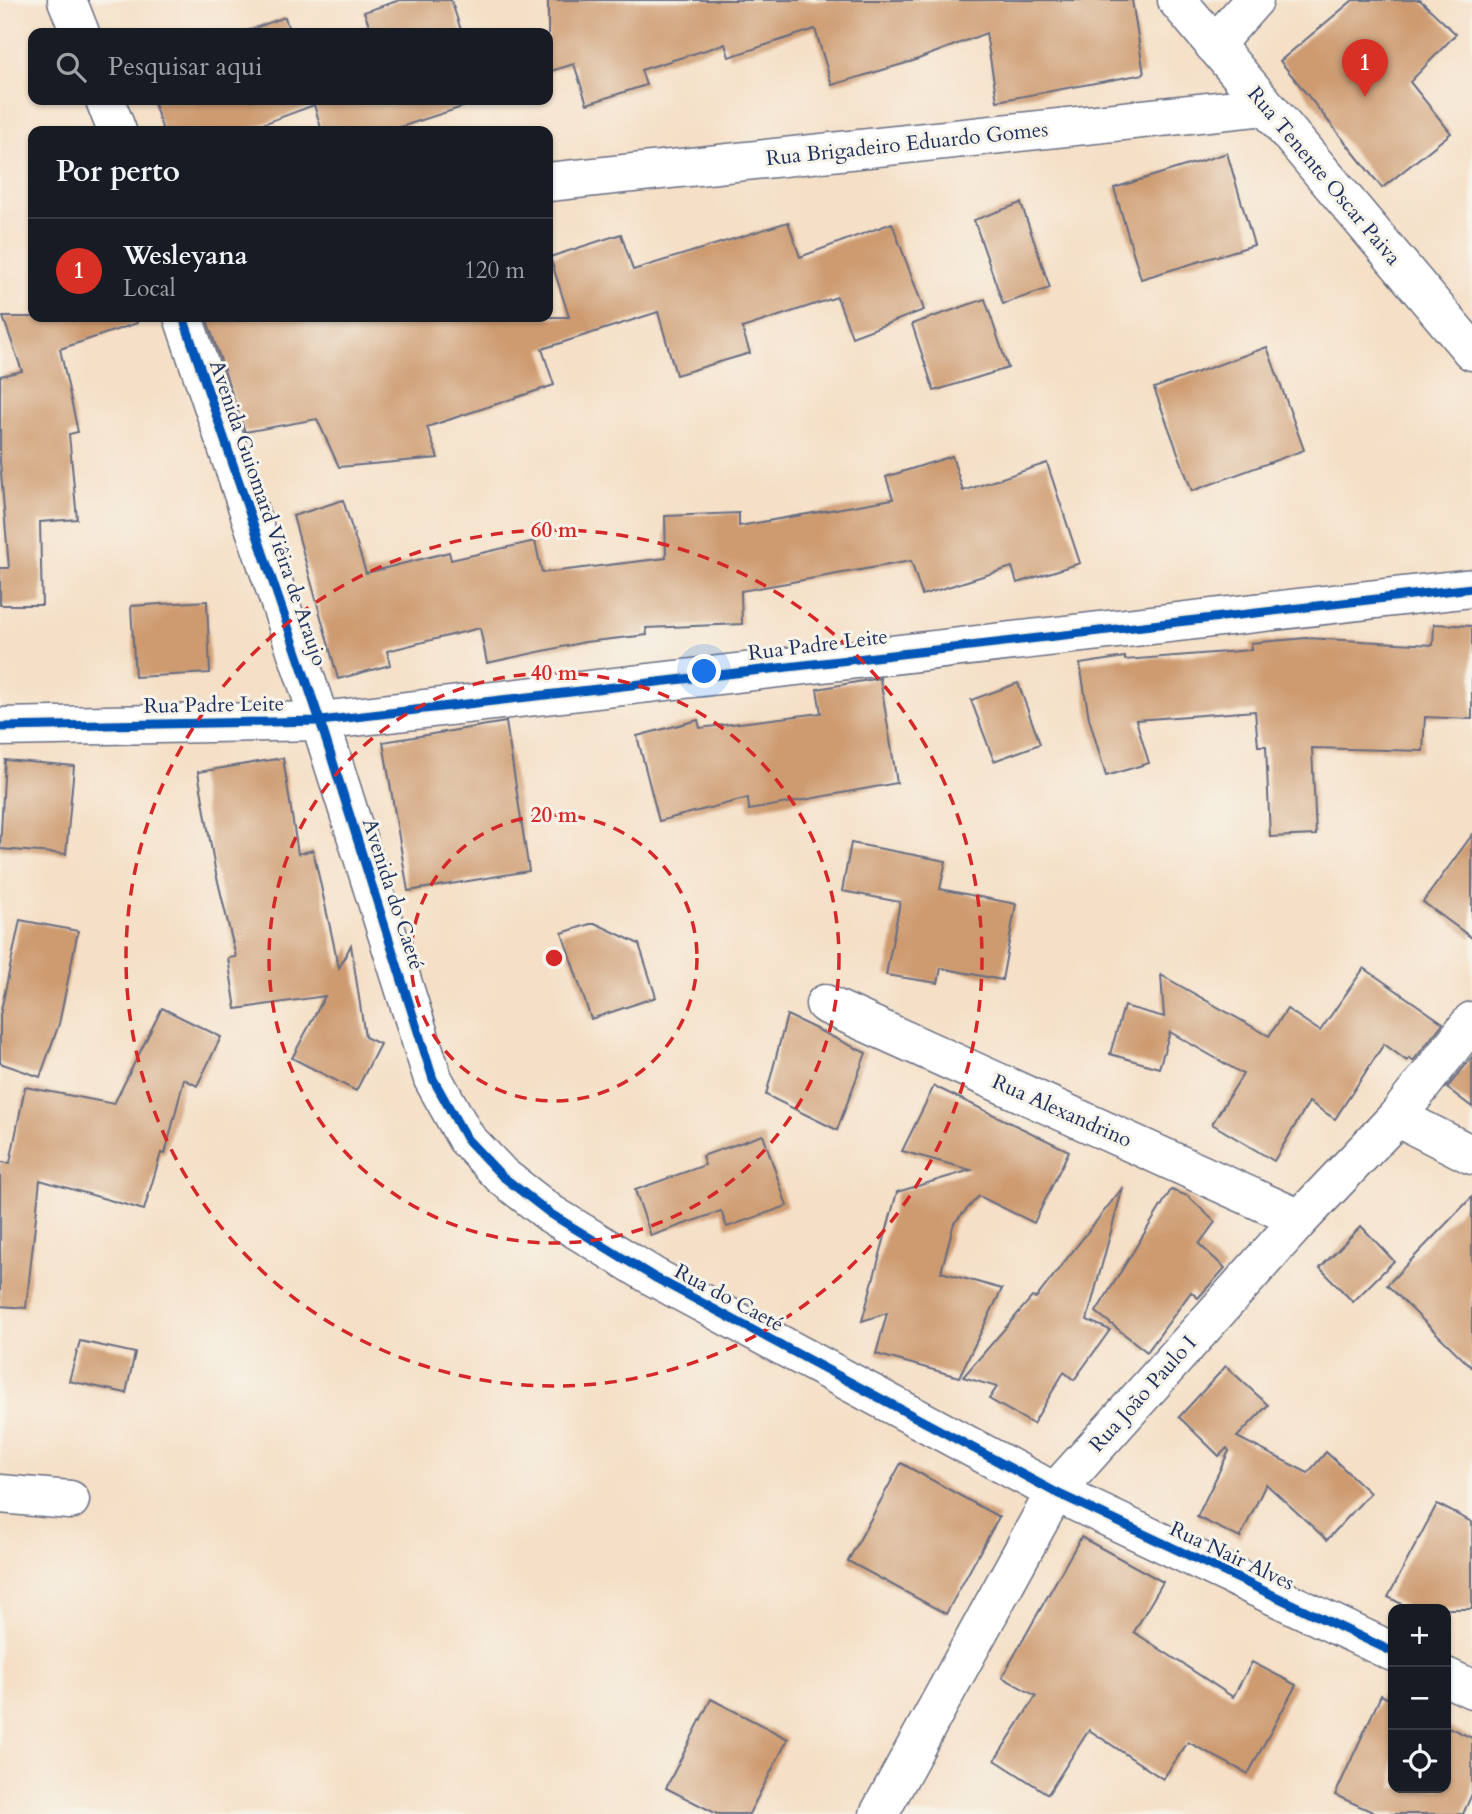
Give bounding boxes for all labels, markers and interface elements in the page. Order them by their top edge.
search box [28,28,553,105]
pin: 1 [1342,39,1388,97]
icon: search [52,48,90,86]
text: Pesquisar aqui [108,49,263,84]
street label: Rua Tenente Oscar Paiva [1241,80,1407,272]
street label: Rua Brigadeiro Eduardo Gomes [764,115,1050,173]
text: Por perto [56,151,180,192]
text: Wesleyana [123,238,248,273]
text: 1 [73,255,85,286]
text: 120 m [464,255,525,286]
text: Local [123,273,176,304]
street label: Avenida Guiomard Viêira de Araujo [202,356,334,670]
text: 60 m [531,516,578,545]
street label: Rua Padre Leite [746,622,890,668]
your location [687,654,721,688]
text: 40 m [531,659,578,688]
street label: Rua Padre Leite [143,689,285,721]
text: 20 m [531,801,578,830]
street label: Avenida do Caeté [355,814,431,974]
centre of rings [542,946,566,970]
street label: Rua Alexandrino [988,1067,1136,1155]
street label: Rua do Caeté [669,1257,789,1339]
street label: Rua João Paulo I [1083,1329,1203,1459]
street label: Rua Nair Alves [1165,1514,1299,1598]
map controls [1388,1604,1451,1793]
button: + [1388,1604,1451,1667]
button: − [1388,1667,1451,1730]
button: locate [1388,1730,1451,1793]

